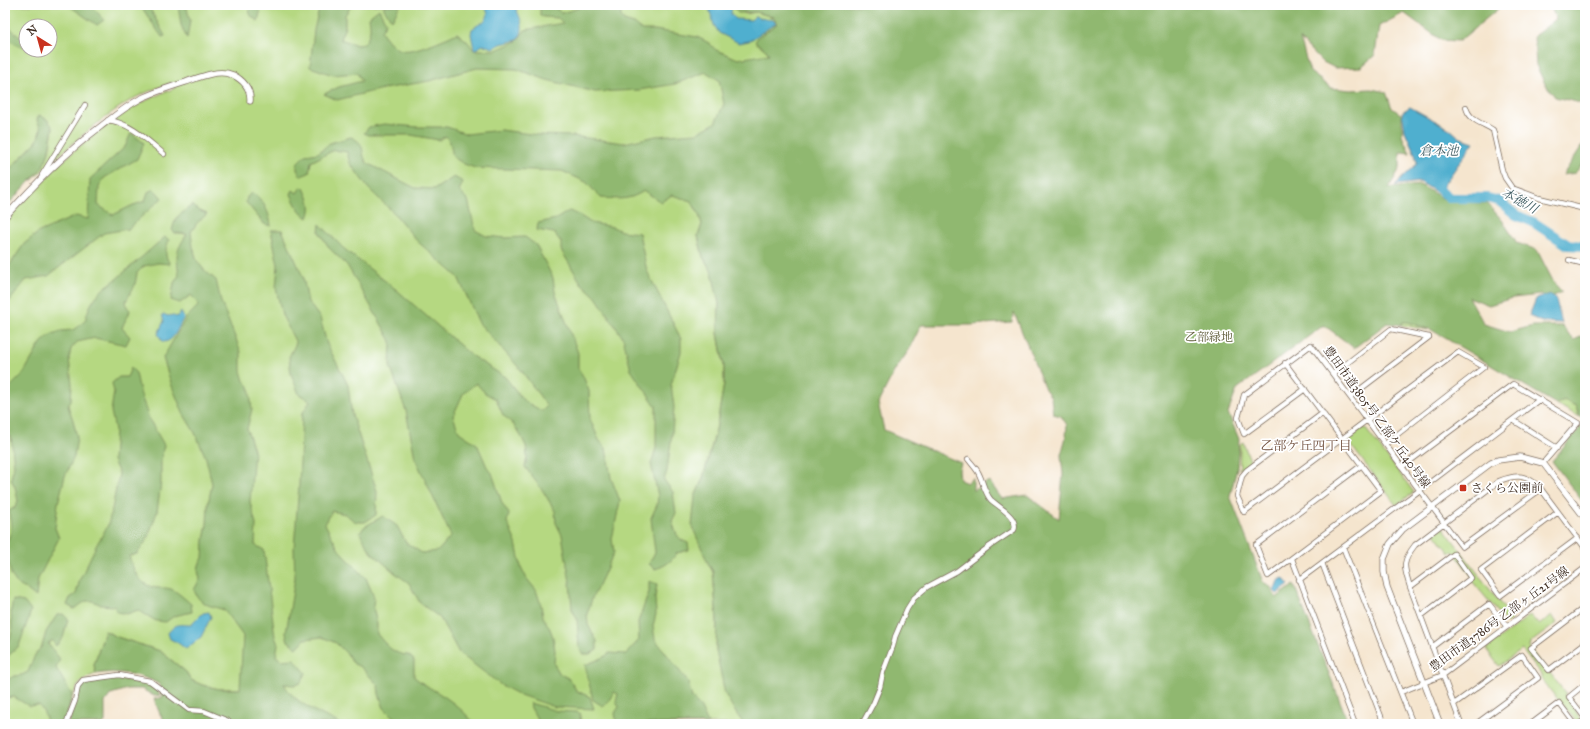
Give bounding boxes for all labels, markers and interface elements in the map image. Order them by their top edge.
north arrow [18,18,58,58]
text: N [25,22,40,38]
water label: 倉本池 [1419,143,1460,159]
water label: 本徳川 [1499,184,1542,218]
park label: 乙部緑地 [1185,330,1233,344]
street label: 豊田市道3805号 乙部ケ丘40号線 [1321,343,1433,491]
district label: 乙部ケ丘四丁目 [1260,438,1352,454]
place label: さくら公園前 [1471,481,1543,495]
marker: さくら公園前 [1458,483,1468,493]
street label: 豊田市道3786号 乙部ヶ丘21号線 [1427,564,1571,674]

